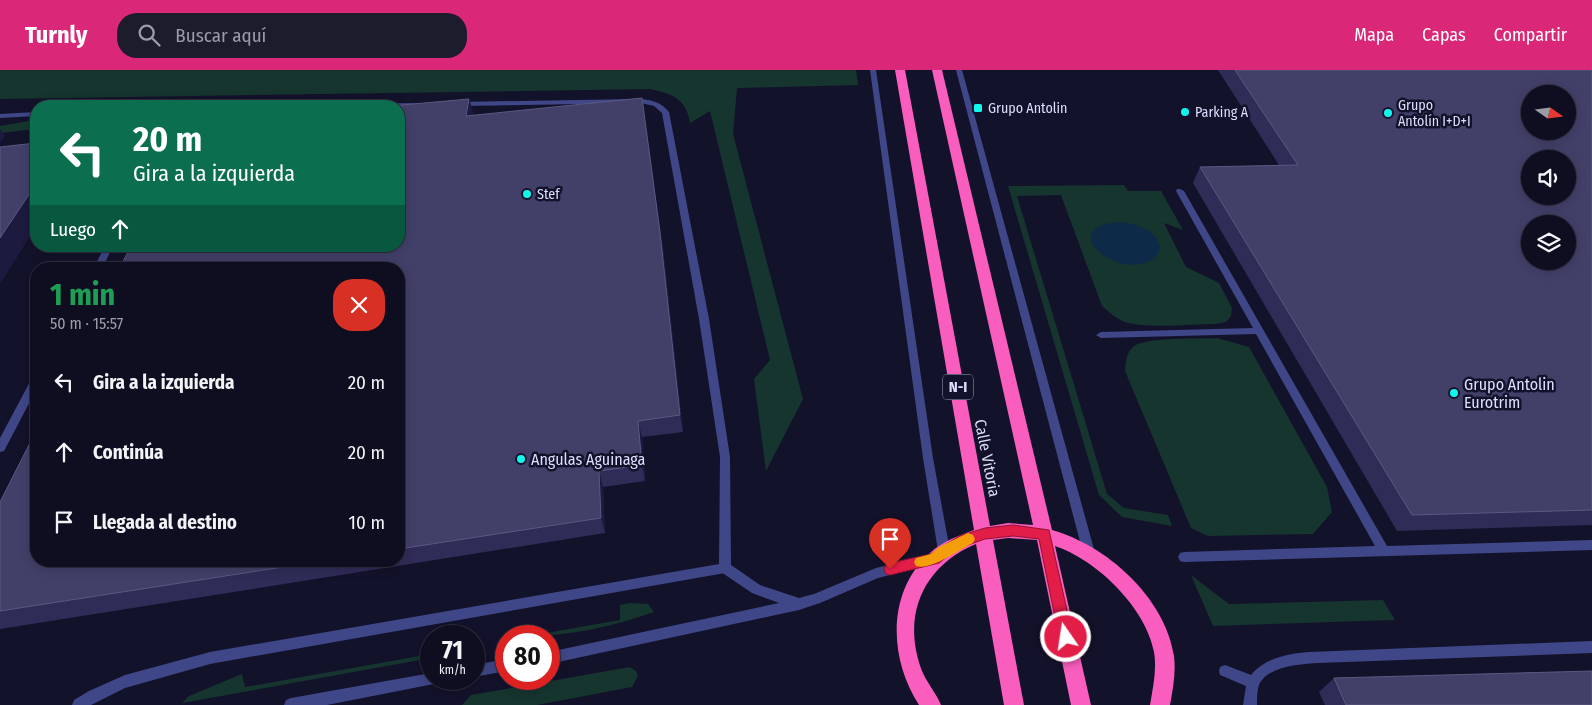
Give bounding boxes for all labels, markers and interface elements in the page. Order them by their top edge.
search box [117,13,467,58]
text: Turnly [25,21,87,49]
icon: search [135,21,163,49]
text: Buscar aquí [175,24,266,47]
text: Mapa [1354,24,1394,46]
text: Capas [1422,24,1466,46]
text: Compartir [1494,24,1567,46]
north arrow [1521,85,1576,140]
map controls [1521,85,1576,270]
place label: Grupo Antolín I+D+I [1398,97,1471,130]
place label: Grupo Antolin [988,100,1067,117]
marker: Grupo Antolin [972,102,984,114]
place label: Parking A [1195,104,1249,121]
marker: Parking A [1179,106,1191,118]
marker: Grupo Antolín I+D+I [1382,107,1394,119]
text: 20 m [133,118,202,160]
icon: left [50,120,115,185]
button: sound [1521,150,1576,205]
text: Gira a la izquierda [133,160,295,187]
place label: Stef [537,186,561,203]
marker: Stef [521,188,533,200]
icon: ahead [106,215,134,243]
button: layers [1521,215,1576,270]
text: Luego [50,218,96,241]
text: 1 min [50,277,115,313]
button: close [333,279,385,331]
text: 50 m · 15:57 [50,314,123,333]
icon: left [50,368,78,396]
text: Gira a la izquierda [93,371,235,394]
text: 20 m [348,371,385,394]
road number: N-I [943,374,973,400]
place label: Grupo Antolin Eurotrim [1464,375,1555,412]
marker: Grupo Antolin Eurotrim [1448,387,1460,399]
street label: Calle Vitoria [971,418,1004,499]
icon: ahead [50,438,78,466]
text: Continúa [93,441,164,464]
text: 20 m [348,441,385,464]
place label: Angulas Aguinaga [531,450,646,469]
marker: Angulas Aguinaga [515,453,527,465]
icon: arrive [50,508,78,536]
text: Llegada al destino [93,511,237,534]
text: 10 m [349,511,385,534]
pin [869,518,911,569]
icon: arrive [876,525,904,553]
position arrow [1039,610,1091,662]
speed limit sign: 80 [495,625,560,690]
text: 71 [442,636,463,666]
text: km/h [439,663,466,677]

